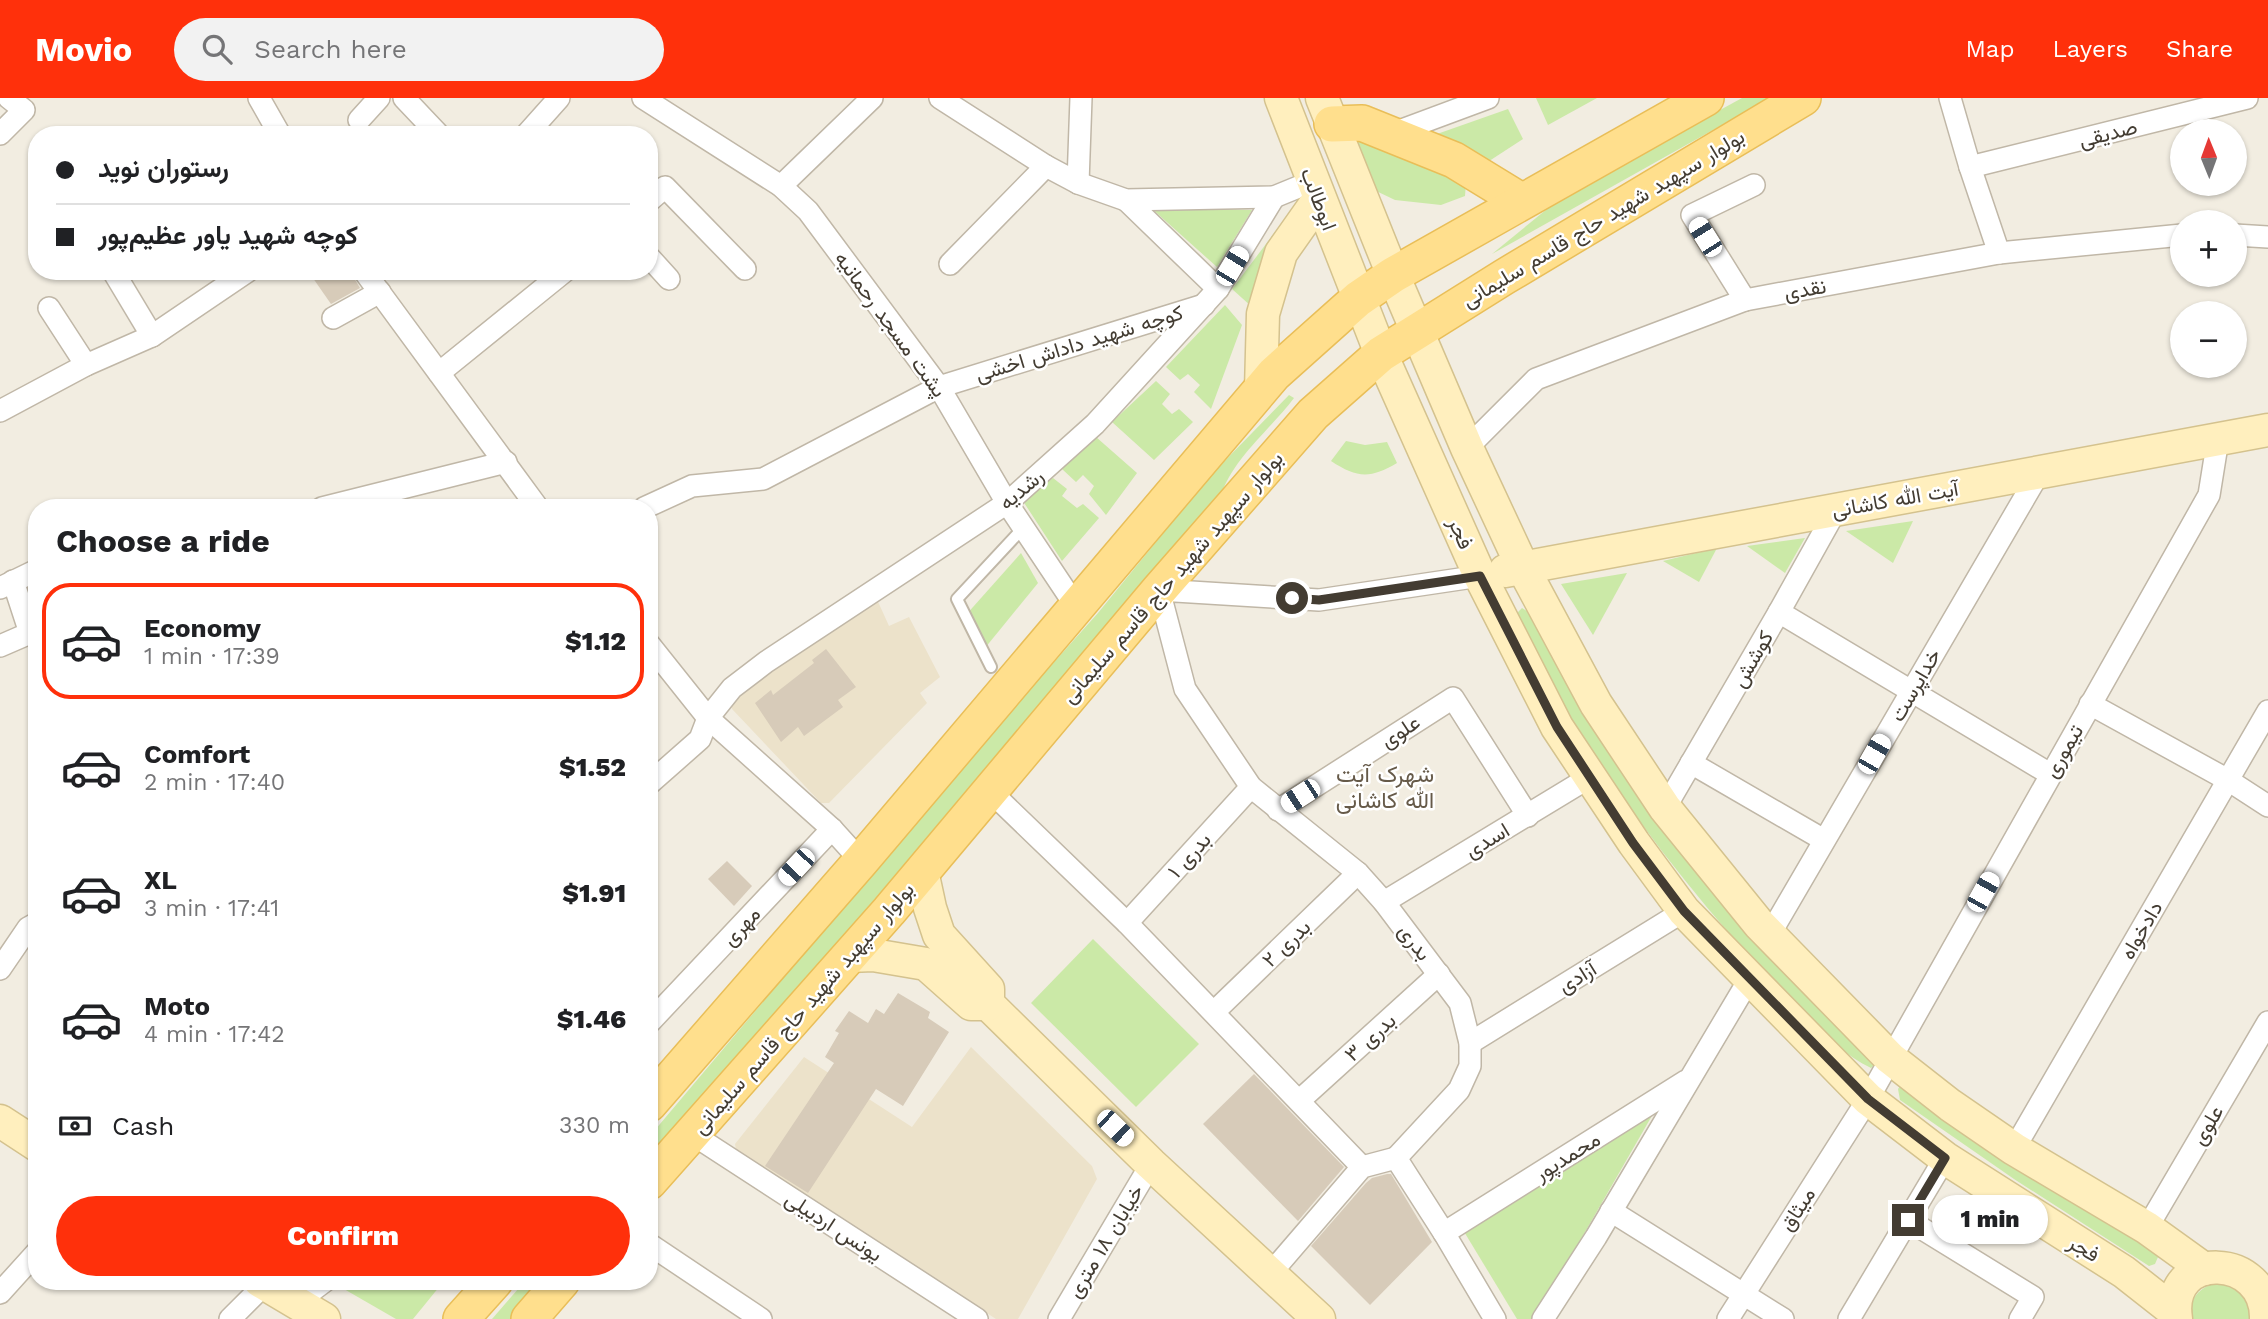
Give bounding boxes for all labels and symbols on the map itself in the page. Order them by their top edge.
street label: صدیقی [2076,114,2140,152]
north arrow [2170,119,2247,196]
street label: بولوار سپهبد شهید حاج قاسم سلیمانی [1457,123,1750,314]
street label: ابوطالب [1295,164,1342,234]
car [1685,214,1726,260]
car [1213,243,1252,289]
street label: پشت مسجد رحمانیه [828,246,952,403]
street label: نقدی [1782,273,1828,305]
street label: کوچه شهید داداش اخشی [972,299,1186,388]
street label: بولوار سپهبد شهید حاج قاسم سلیمانی [1056,446,1290,709]
street label: رشدیه [994,463,1049,516]
street label: آیت الله کاشانی [1830,475,1962,522]
street label: فجر [1442,512,1479,553]
route start [1276,582,1308,614]
street label: کوشش [1726,626,1779,692]
street label: خداپرست [1884,644,1948,727]
street label: علوی [1376,709,1425,754]
street label: تیموری [2038,720,2089,783]
car [1855,731,1894,777]
district label: شهرک آیت الله کاشانی [1336,761,1434,814]
car [1277,776,1324,816]
street label: اسدی [1460,817,1514,863]
street label: بدری ۱ [1162,827,1217,884]
car [774,844,819,890]
car [1964,869,2003,915]
street label: بولوار سپهبد شهید حاج قاسم سلیمانی [687,877,921,1140]
street label: دادخواه [2114,896,2168,964]
street label: مهری [717,901,766,952]
street label: بدری ۲ [1257,914,1316,973]
street label: بدری [1392,919,1437,966]
street label: آزادی [1553,955,1603,999]
street label: بدری ۳ [1339,1008,1401,1067]
street label: علوی [2186,1101,2229,1150]
car [1093,1106,1138,1150]
street label: محمدپور [1529,1126,1606,1188]
street label: خیابان ۱۸ متری [1061,1180,1149,1303]
street label: میثاق [1774,1183,1820,1235]
street label: یونس اردبیلی [780,1185,887,1267]
callout: 1 min [1932,1196,2048,1244]
route end [1892,1204,1924,1236]
street label: فجر [2062,1229,2104,1268]

